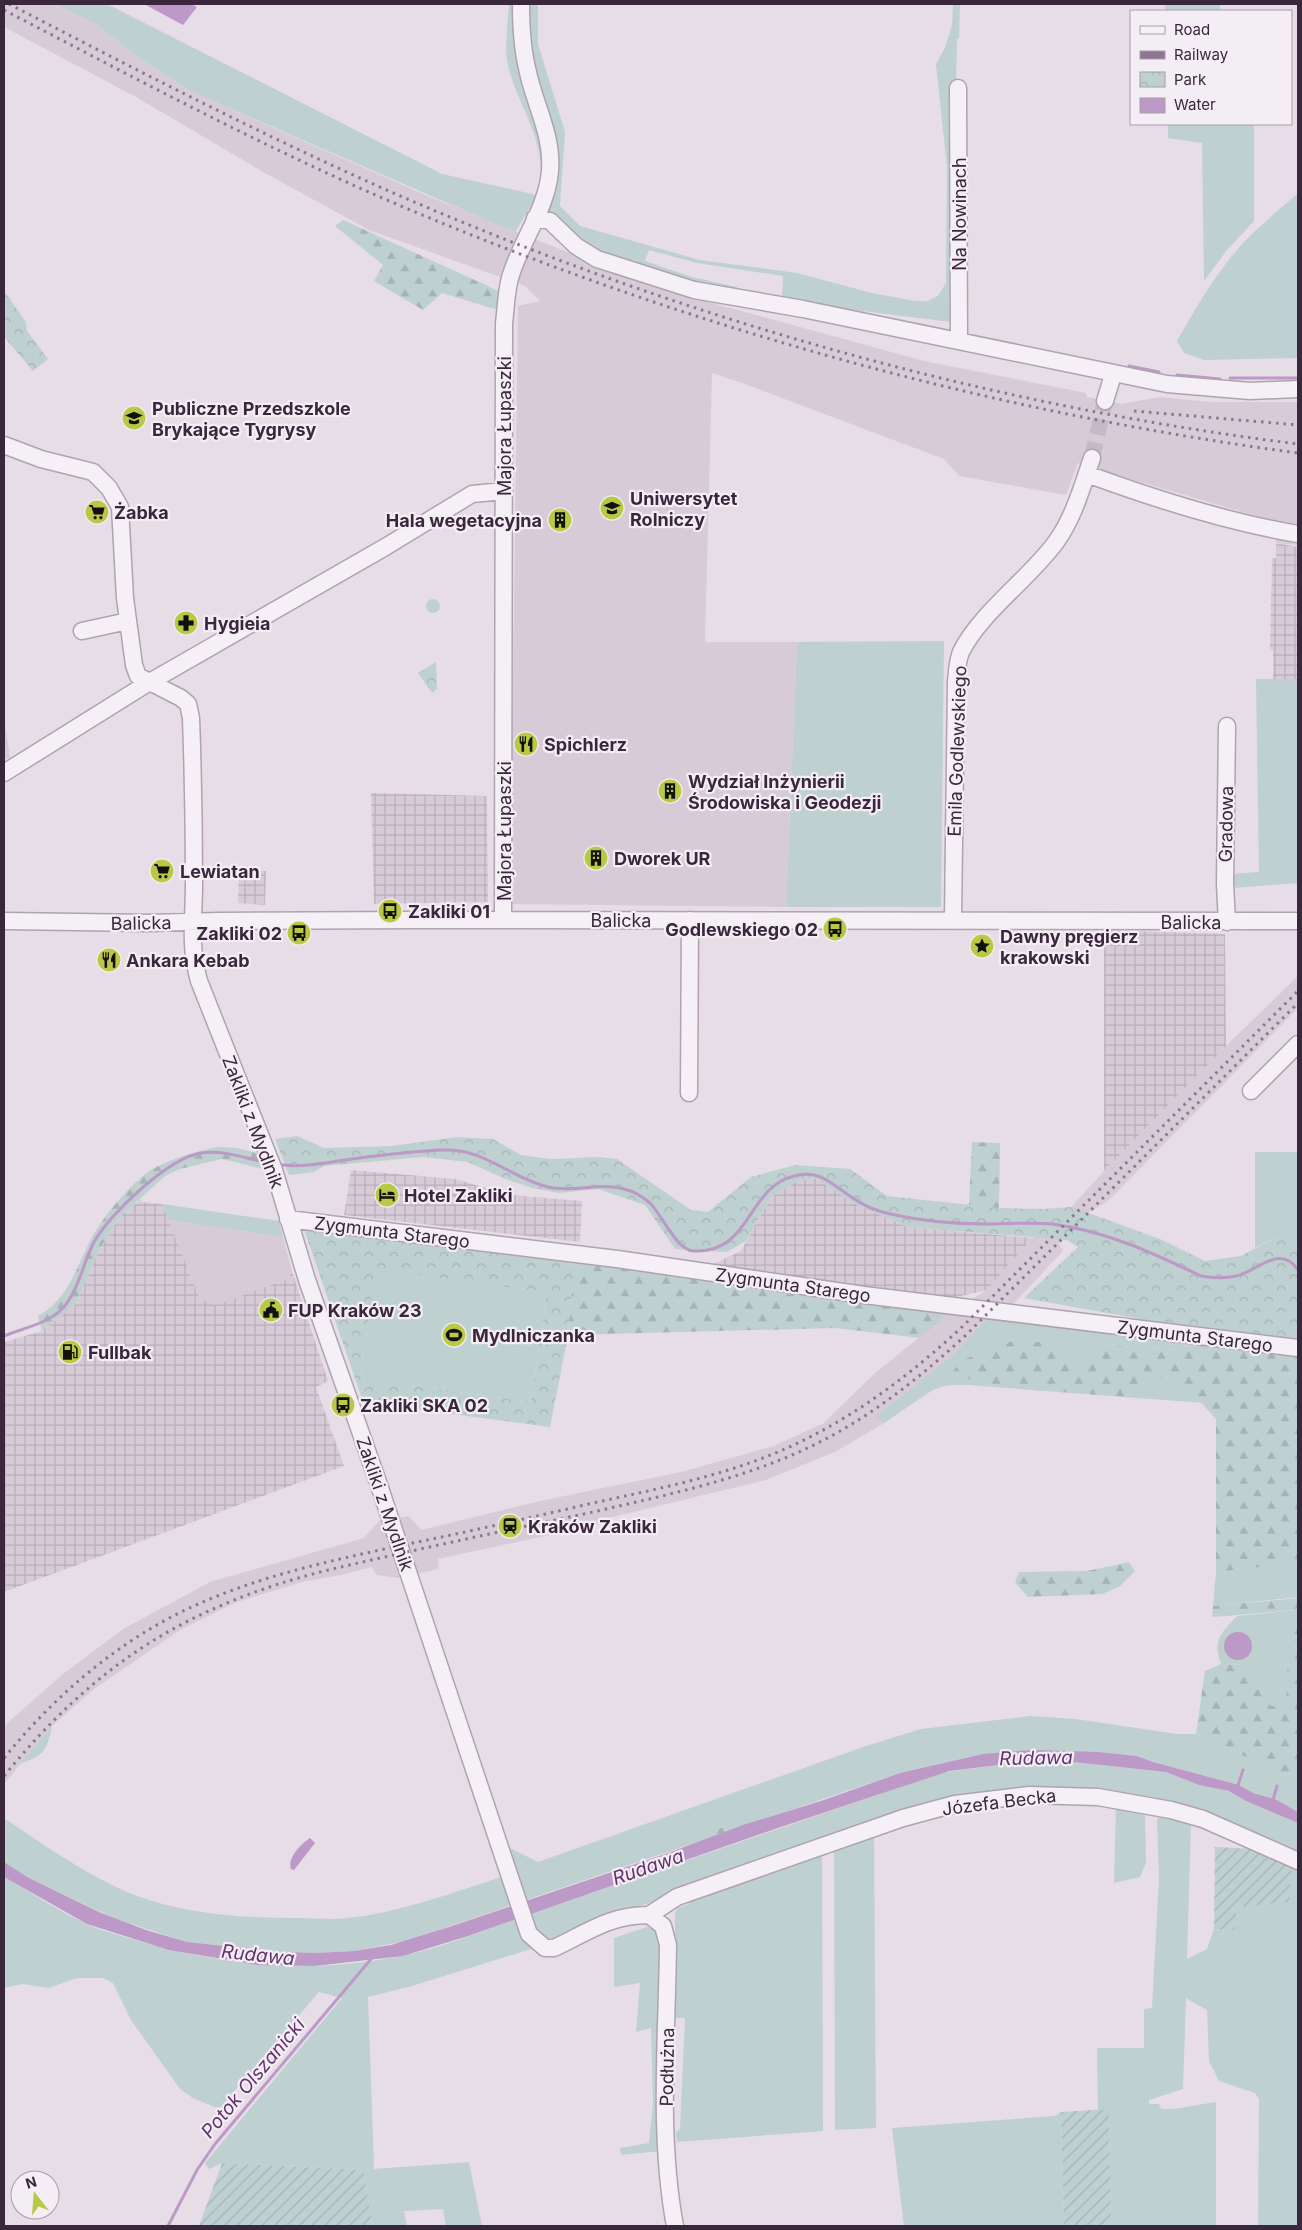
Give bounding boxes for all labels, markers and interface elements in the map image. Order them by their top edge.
legend [1130,10,1292,125]
text: Road [1174,20,1210,39]
text: Railway [1174,45,1229,64]
text: Park [1174,70,1207,89]
text: Water [1174,95,1216,114]
street label: Na Nowinach [949,157,970,271]
street label: Majora Łupaszki [494,356,515,496]
place label: Publiczne Przedszkole Brykające Tygrysy [152,398,351,440]
school or university icon: Publiczne Przedszkole Brykające Tygrysy [121,405,147,431]
place label: Uniwersytet Rolniczy [630,488,738,530]
school or university icon: Uniwersytet Rolniczy [599,495,625,521]
supermarket icon: Żabka [84,499,110,525]
place label: Żabka [114,502,169,523]
building icon: Hala wegetacyjna [547,507,573,533]
place label: Hala wegetacyjna [386,510,542,531]
pharmacy icon: Hygieia [173,610,199,636]
place label: Hygieia [204,613,270,634]
street label: Emila Godlewskiego [944,665,970,837]
restaurant icon: Spichlerz [513,731,539,757]
place label: Spichlerz [544,734,627,755]
street label: Majora Łupaszki [494,761,515,901]
place label: Wydział Inżynierii Środowiska i Geodezji [688,771,881,813]
building icon: Wydział Inżynierii Środowiska i Geodezji [657,778,683,804]
street label: Gradowa [1215,786,1237,862]
building icon: Dworek UR [583,845,609,871]
place label: Dworek UR [614,848,711,869]
supermarket icon: Lewiatan [149,858,175,884]
place label: Lewiatan [180,861,260,882]
bus stop icon: Zakliki 01 [377,898,403,924]
place label: Zakliki 01 [408,901,490,922]
street label: Balicka [591,910,651,931]
street label: Balicka [110,912,172,934]
street label: Balicka [1161,912,1221,933]
bus stop icon: Godlewskiego 02 [822,916,848,942]
place label: Godlewskiego 02 [665,919,818,940]
bus stop icon: Zakliki 02 [286,920,312,946]
place label: Zakliki 02 [196,923,282,944]
place label: Dawny pręgierz krakowski [1000,926,1138,968]
place icon: Dawny pręgierz krakowski [969,933,995,959]
restaurant icon: Ankara Kebab [96,947,122,973]
place label: Ankara Kebab [126,950,250,971]
street label: Zakliki z Mydlnik [218,1053,288,1192]
hotel icon: Hotel Zakliki [374,1182,400,1208]
place label: Hotel Zakliki [404,1185,513,1206]
street label: Zygmunta Starego [313,1212,471,1252]
street label: Zygmunta Starego [714,1264,872,1306]
public building icon: FUP Kraków 23 [258,1297,284,1323]
place label: FUP Kraków 23 [288,1300,422,1321]
street label: Zygmunta Starego [1116,1316,1274,1356]
sports icon: Mydlniczanka [441,1322,467,1348]
place label: Mydlniczanka [472,1325,595,1346]
fuel station icon: Fullbak [57,1339,83,1365]
place label: Fullbak [88,1342,152,1363]
bus stop icon: Zakliki SKA 02 [330,1392,356,1418]
place label: Zakliki SKA 02 [360,1395,488,1416]
street label: Zakliki z Mydlnik [352,1434,418,1574]
station icon: Kraków Zakliki [497,1513,523,1539]
place label: Kraków Zakliki [528,1516,657,1537]
water label: Rudawa [999,1746,1073,1770]
street label: Józefa Becka [941,1785,1057,1819]
water label: Rudawa [609,1844,687,1890]
water label: Rudawa [220,1940,296,1970]
water label: Potok Olszanicki [196,2013,310,2143]
street label: Podłużna [656,2027,678,2107]
north arrow [10,2170,60,2220]
text: N [23,2172,39,2192]

